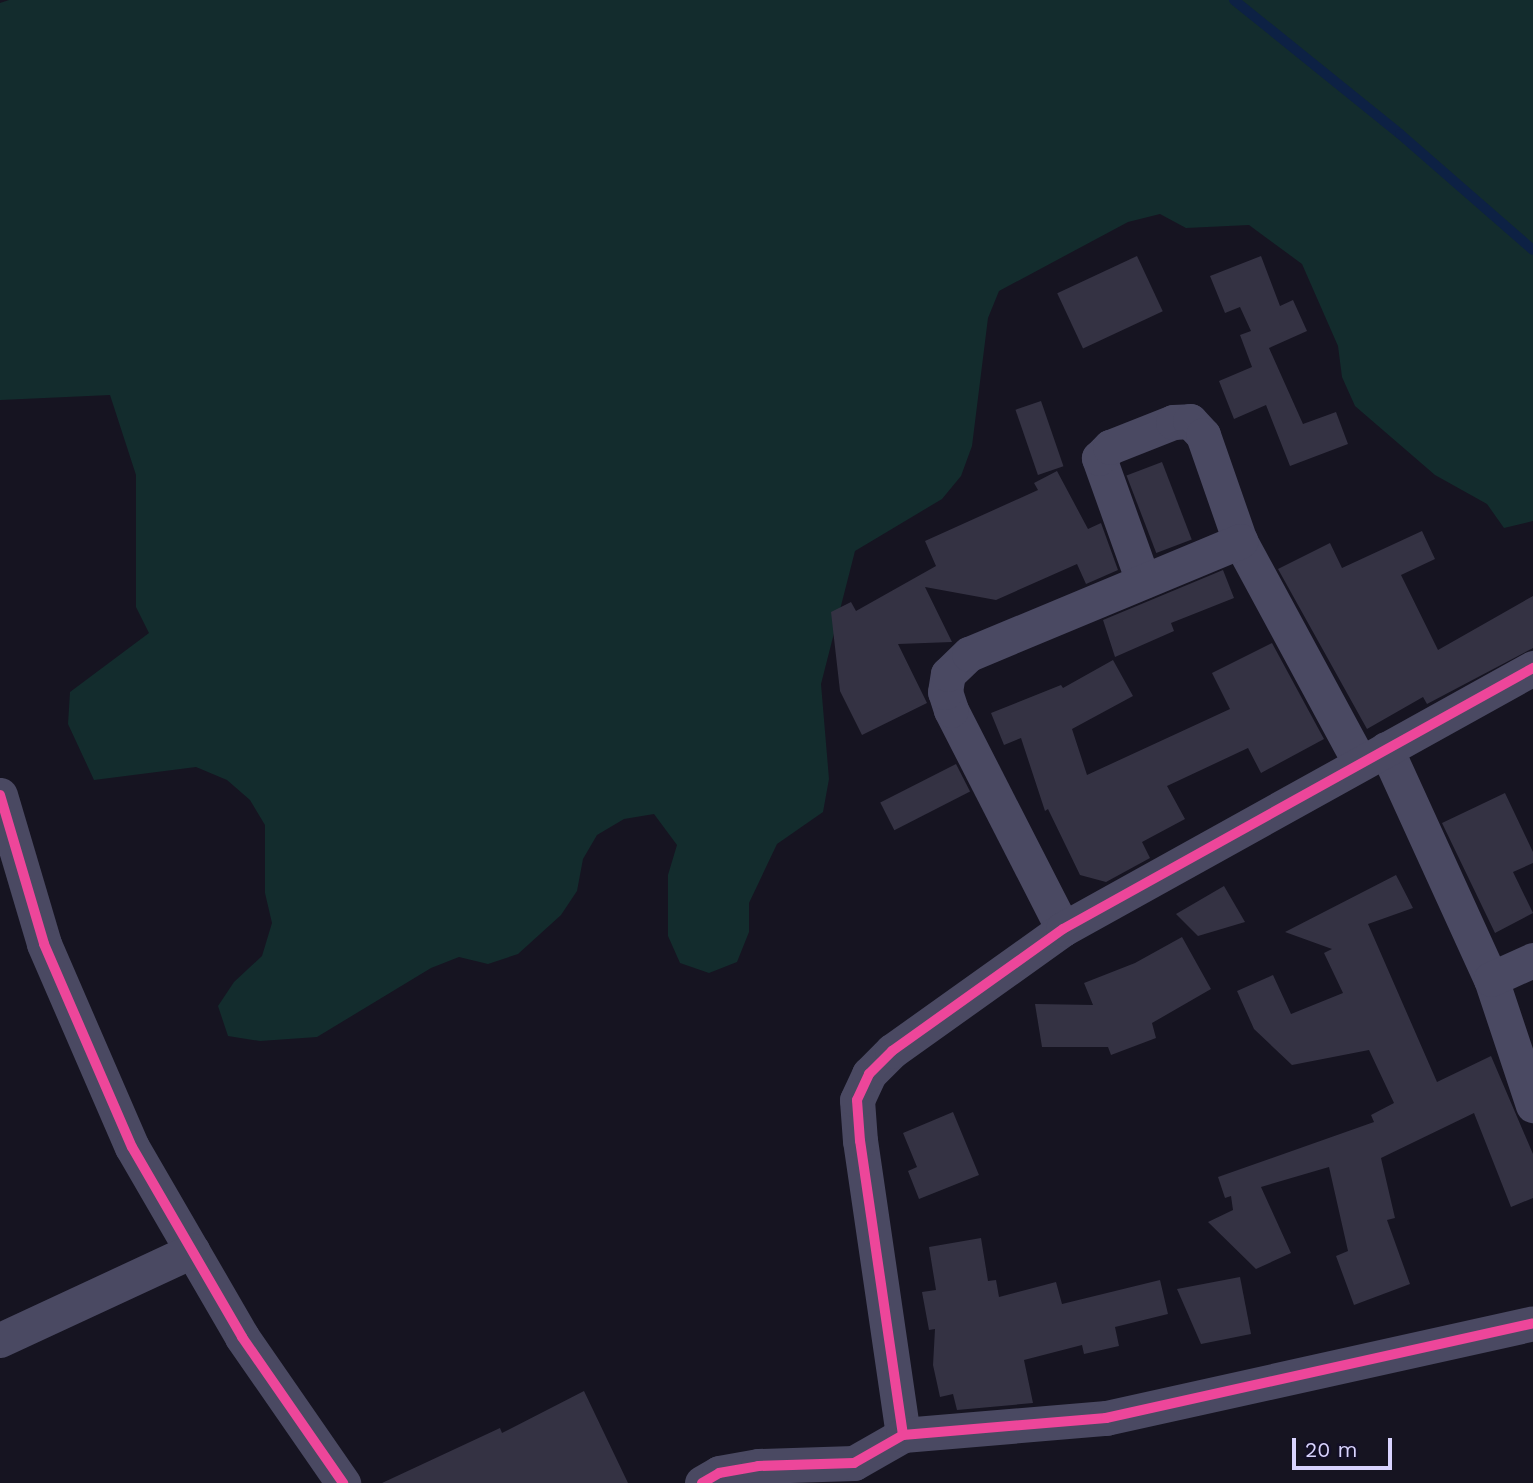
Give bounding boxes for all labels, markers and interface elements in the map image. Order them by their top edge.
scale bar [1295,1424,1395,1468]
text: 20 m [1305,1437,1357,1462]

